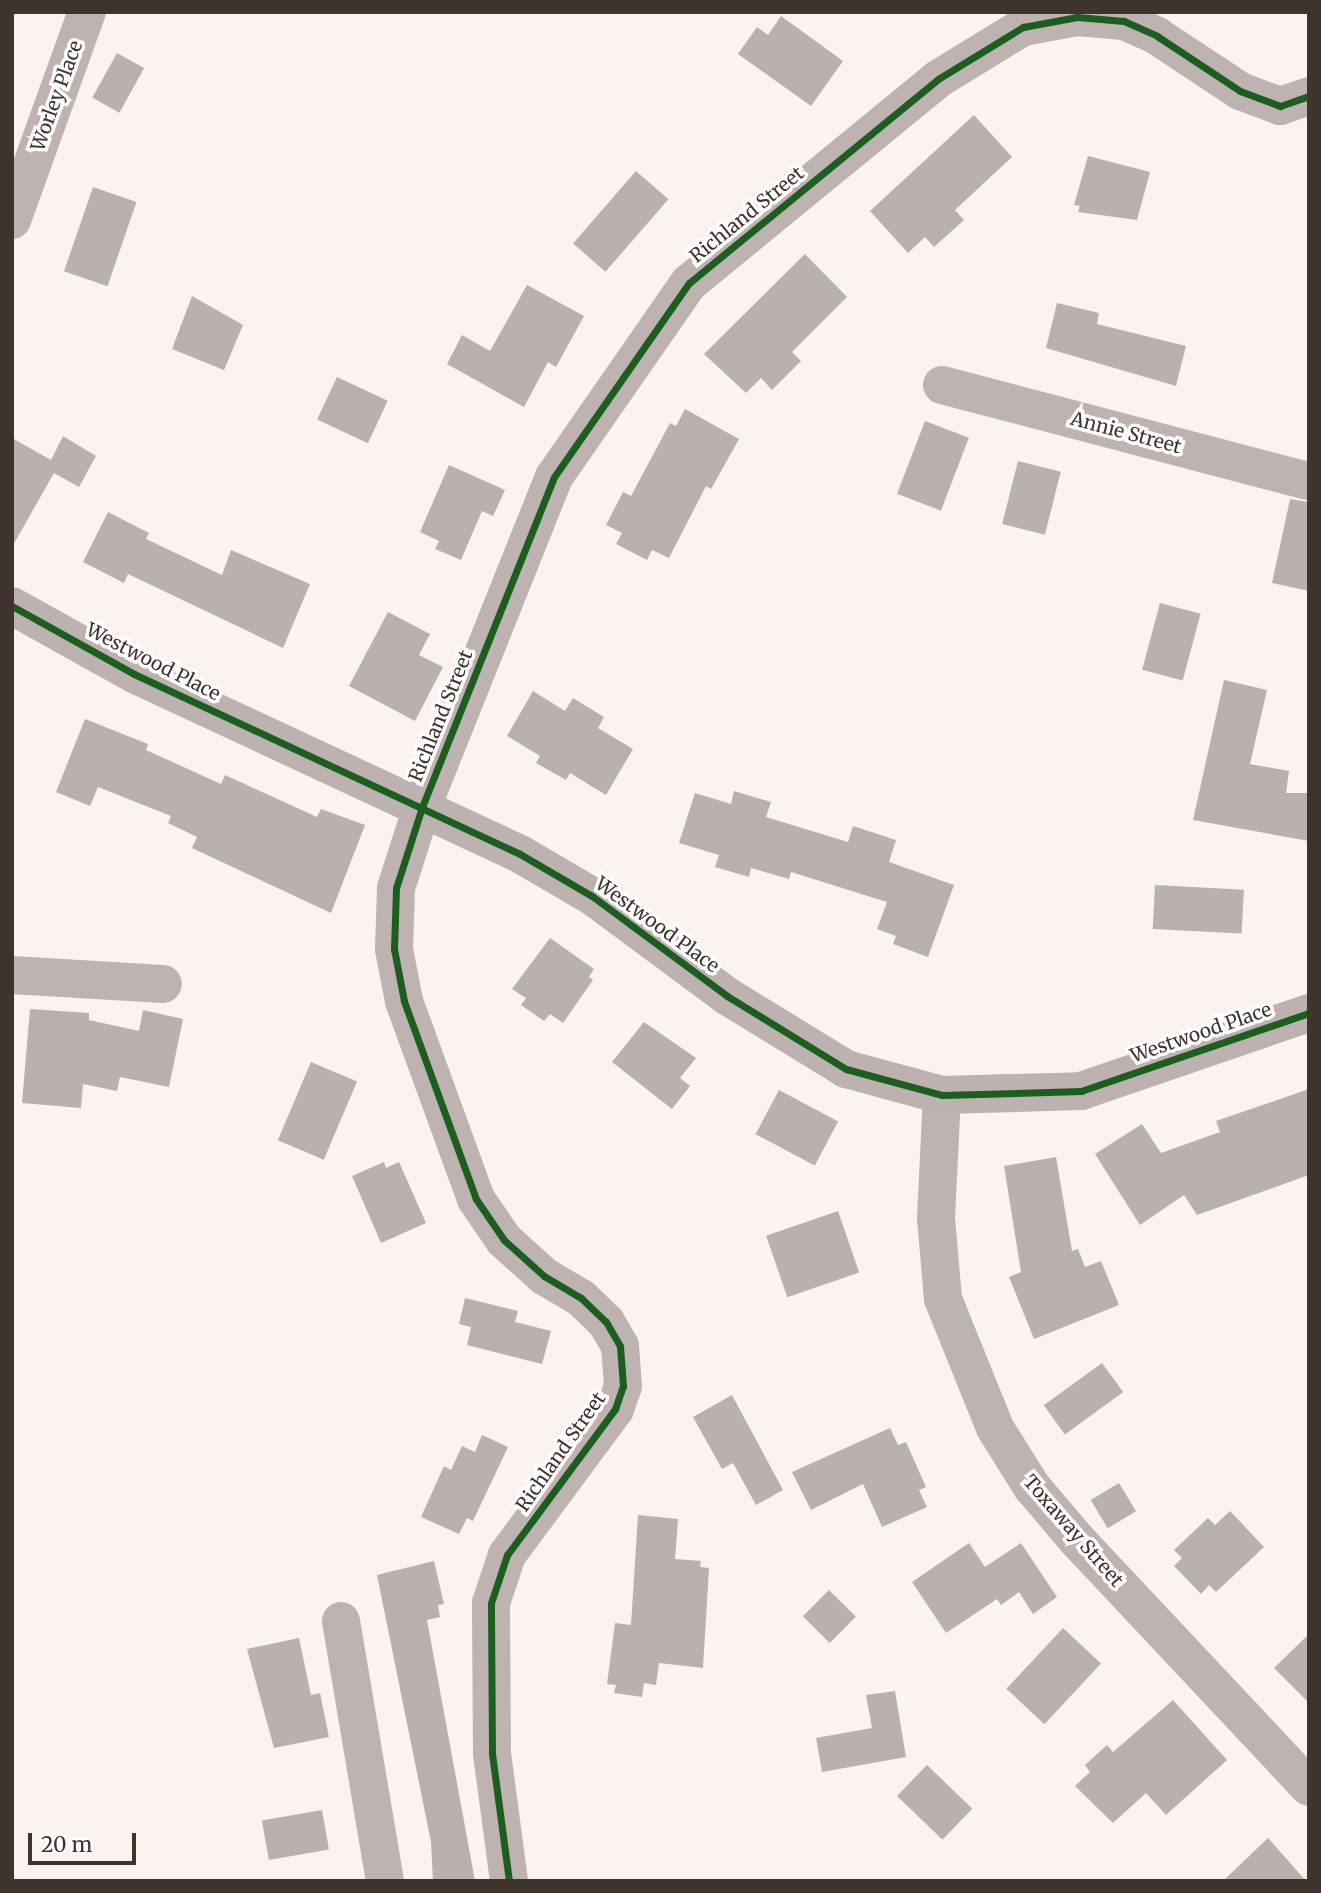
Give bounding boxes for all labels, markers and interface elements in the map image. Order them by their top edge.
street label: Worley Place [26,38,88,154]
street label: Richland Street [685,162,809,268]
street label: Annie Street [1068,407,1184,459]
street label: Westwood Place [82,618,224,706]
street label: Richland Street [404,647,478,785]
street label: Westwood Place [591,872,723,978]
street label: Westwood Place [1127,998,1275,1068]
street label: Richland Street [511,1388,611,1516]
street label: Toxaway Street [1018,1470,1128,1592]
scale bar [32,1820,140,1864]
text: 20 m [41,1831,92,1858]

